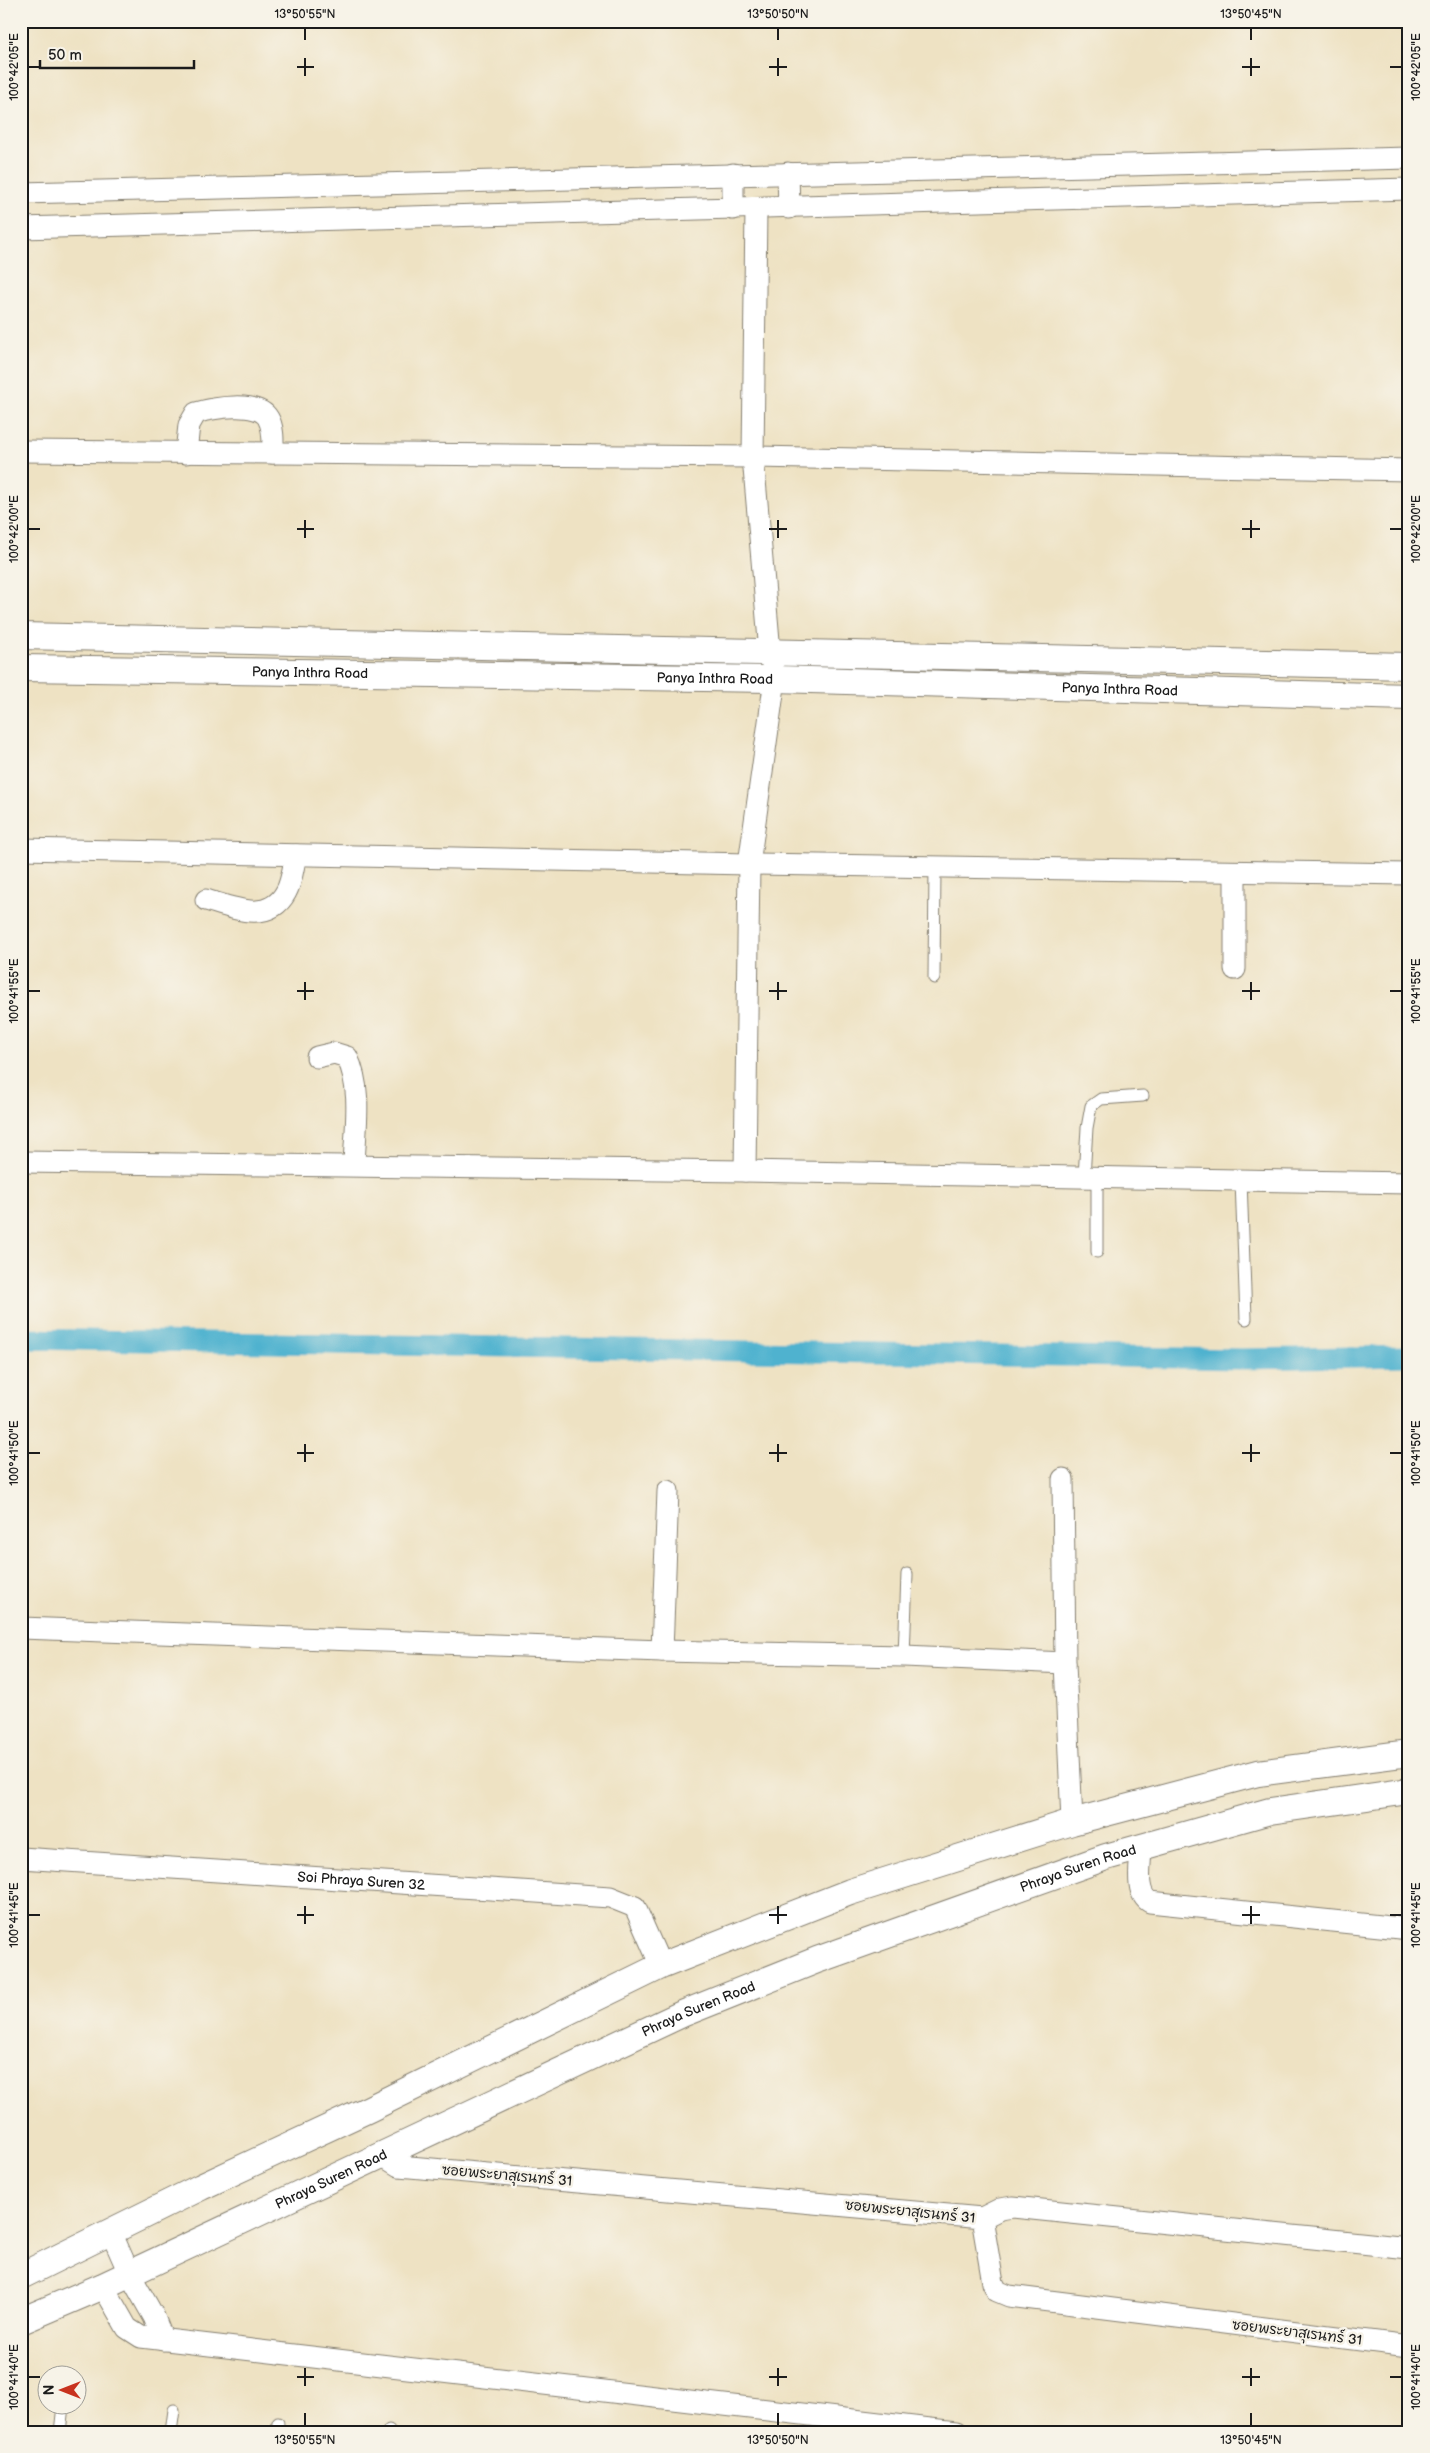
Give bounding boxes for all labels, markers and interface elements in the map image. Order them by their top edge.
text: 13°50'55"N [274,7,336,22]
text: 13°50'50"N [747,7,809,22]
text: 13°50'45"N [1220,7,1282,22]
text: 100°42'05"E [7,33,22,101]
text: 100°42'05"E [1409,33,1424,101]
scale bar [40,38,194,70]
text: 50 m [48,46,82,65]
text: 100°42'00"E [7,495,22,563]
text: 100°42'00"E [1409,495,1424,563]
street label: Panya Inthra Road [252,663,368,682]
street label: Panya Inthra Road [657,669,773,688]
street label: Panya Inthra Road [1061,679,1178,699]
text: 100°41'55"E [7,958,22,1024]
text: 100°41'55"E [1409,958,1424,1024]
text: 100°41'50"E [7,1420,22,1486]
text: 100°41'50"E [1409,1420,1424,1486]
street label: Phraya Suren Road [1018,1841,1138,1896]
street label: Soi Phraya Suren 32 [297,1868,426,1894]
text: 100°41'45"E [7,1882,22,1948]
text: 100°41'45"E [1409,1882,1424,1948]
street label: Phraya Suren Road [639,1978,758,2041]
street label: Phraya Suren Road [272,2146,390,2213]
street label: ซอยพระยาสุเรนทร์ 31 [441,2160,573,2191]
street label: ซอยพระยาสุเรนทร์ 31 [844,2195,976,2228]
street label: ซอยพระยาสุเรนทร์ 31 [1231,2315,1363,2350]
text: 100°41'40"E [7,2344,22,2410]
text: 100°41'40"E [1409,2344,1424,2410]
north arrow [38,2366,88,2416]
text: N [41,2385,58,2395]
text: 13°50'55"N [274,2433,336,2448]
text: 13°50'50"N [747,2433,809,2448]
text: 13°50'45"N [1220,2433,1282,2448]

